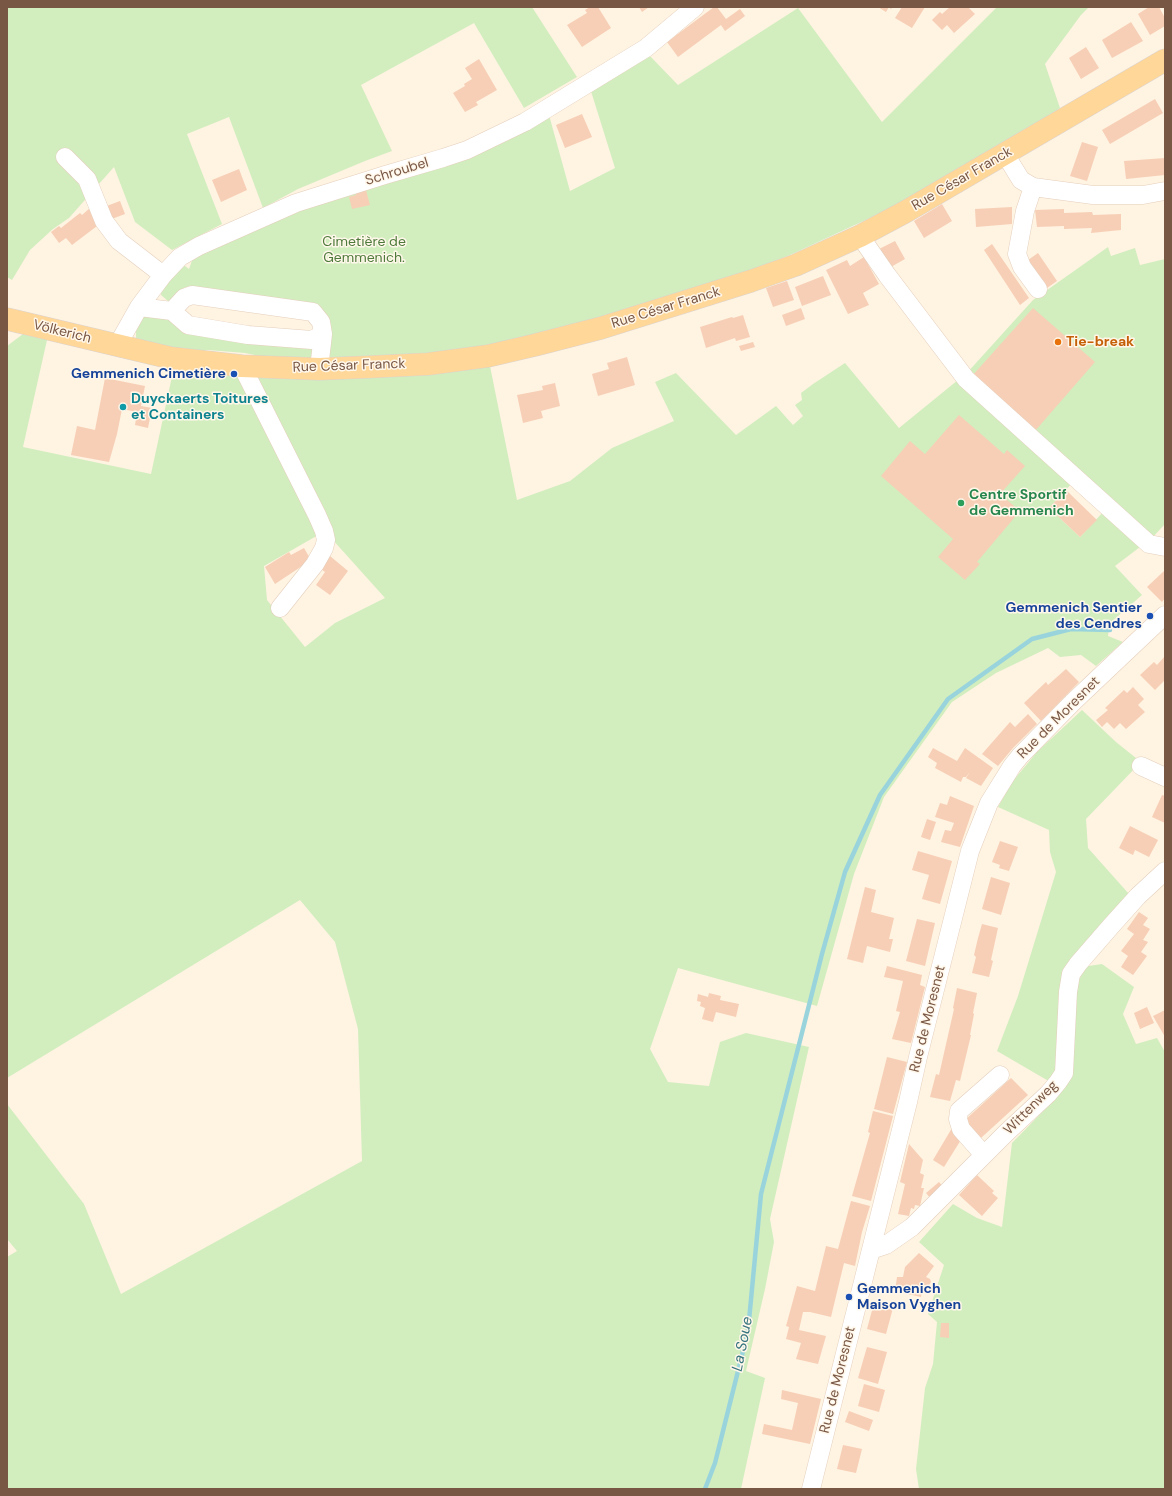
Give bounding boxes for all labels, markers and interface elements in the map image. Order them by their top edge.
street label: Rue César Franck [909,143,1015,215]
street label: Schroubel [363,154,431,190]
park label: Cimetière de Gemmenich. [322,234,406,266]
street label: Rue César Franck [610,283,722,333]
street label: Völkerich [31,317,93,347]
place label: Tie-break [1066,334,1134,350]
marker: Tie-break [1053,337,1063,347]
street label: Rue César Franck [292,356,406,376]
place label: Gemmenich Cimetière [71,366,226,382]
marker: Gemmenich Cimetière [229,369,239,379]
place label: Duyckaerts Toitures et Containers [131,391,269,424]
marker: Duyckaerts Toitures et Containers [118,402,128,412]
place label: Centre Sportif de Gemmenich [969,487,1074,520]
marker: Centre Sportif de Gemmenich [956,498,966,508]
place label: Gemmenich Sentier des Cendres [1005,600,1142,632]
marker: Gemmenich Sentier des Cendres [1145,611,1155,621]
street label: Rue de Moresnet [1014,673,1104,763]
street label: Rue de Moresnet [907,964,949,1074]
street label: Wittenweg [1000,1077,1062,1139]
place label: Gemmenich Maison Vyghen [857,1281,961,1314]
marker: Gemmenich Maison Vyghen [844,1292,854,1302]
water label: La Soue [729,1315,757,1373]
street label: Rue de Moresnet [817,1325,859,1435]

